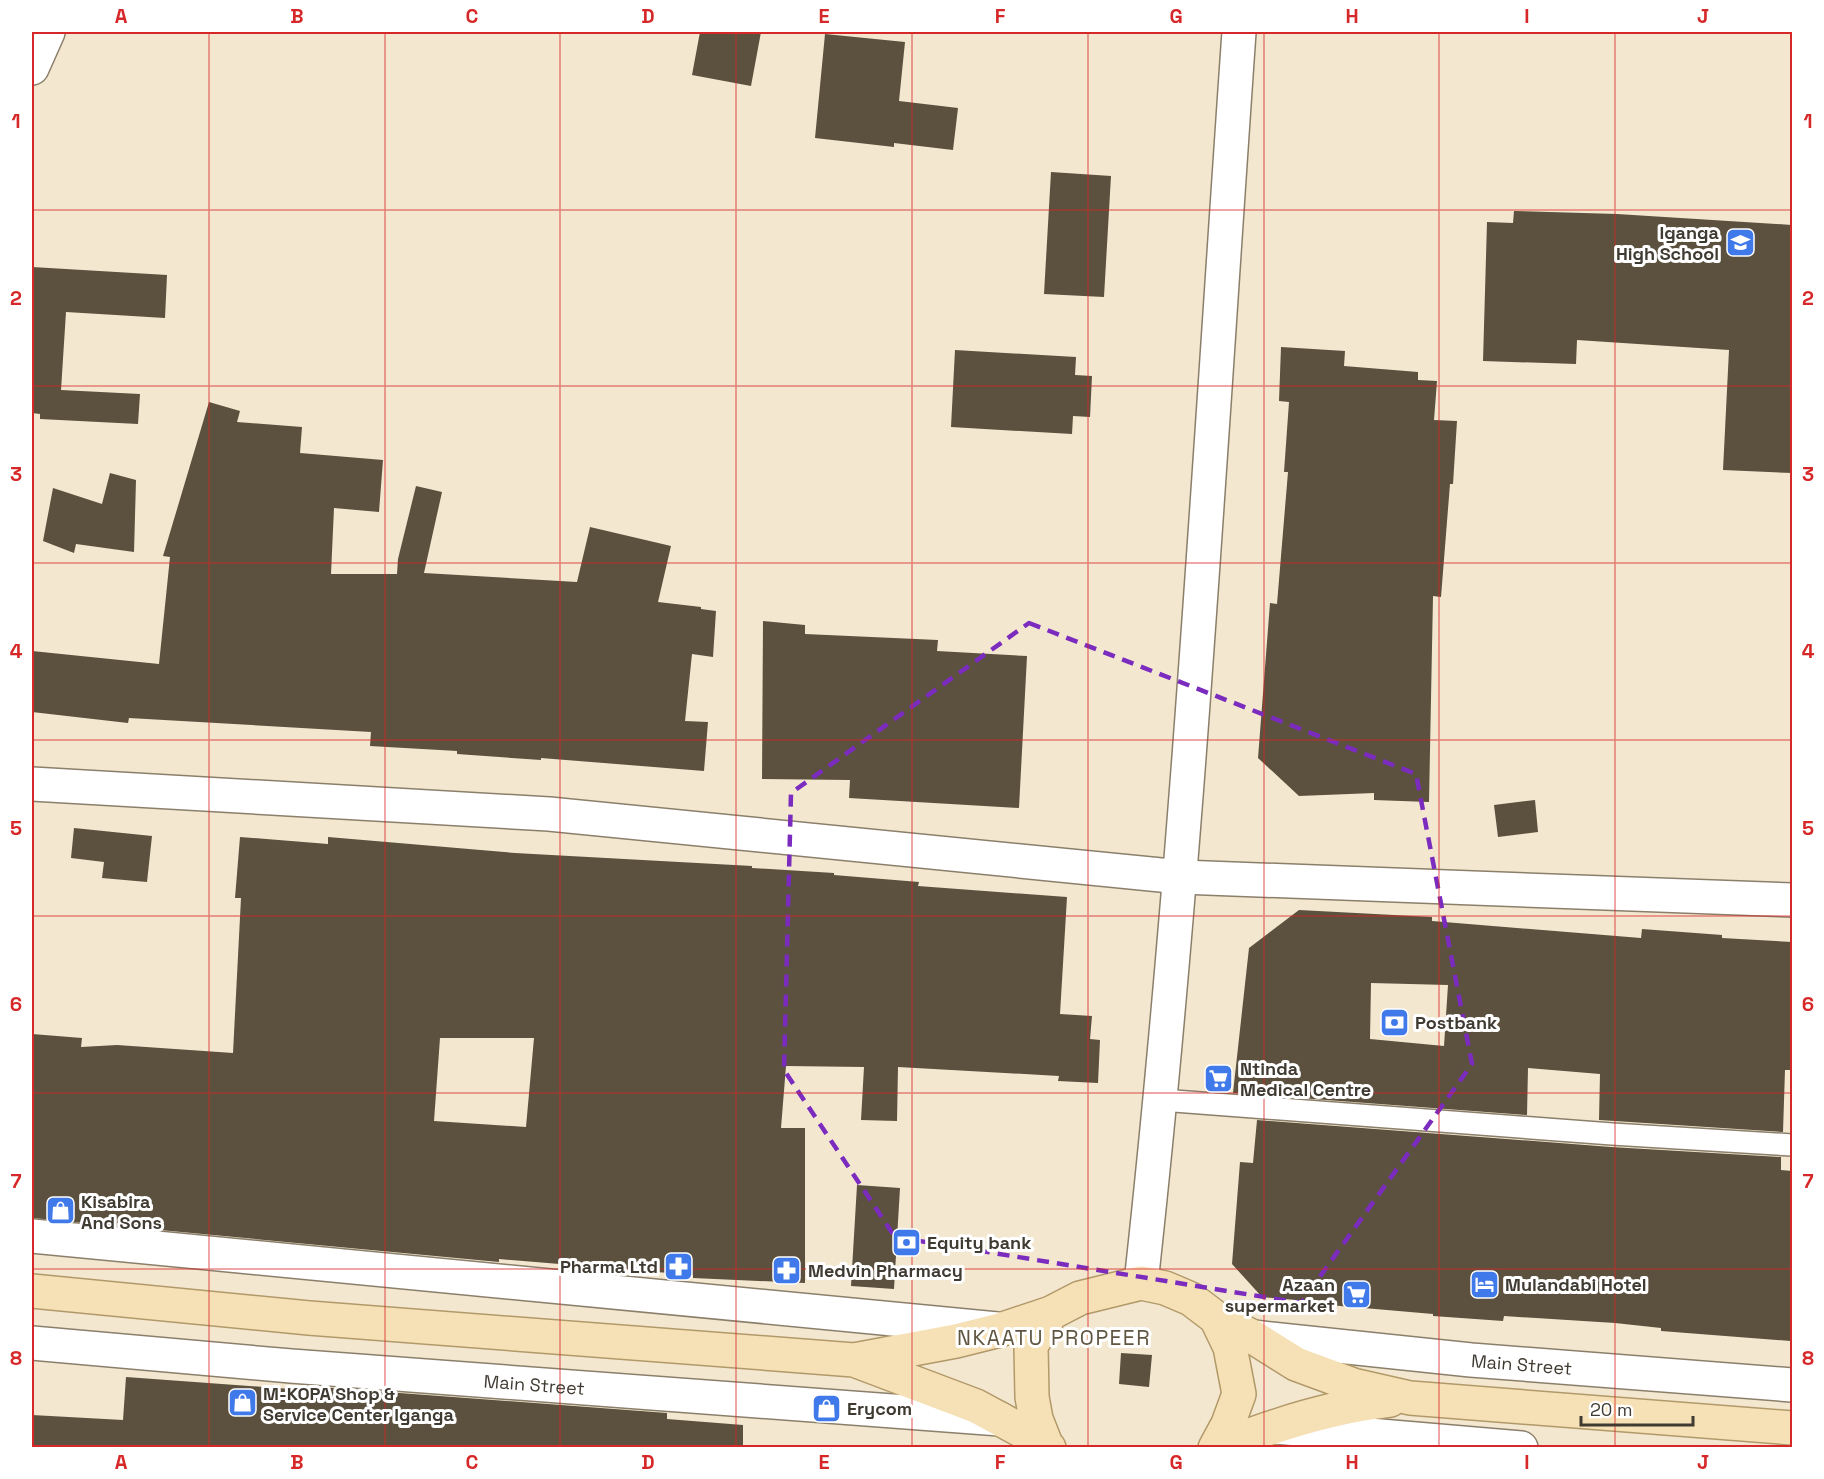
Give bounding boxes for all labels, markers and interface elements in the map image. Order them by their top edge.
text: A [115,3,128,29]
text: B [290,3,304,29]
text: C [466,3,479,29]
text: D [641,3,655,29]
text: E [818,3,830,29]
text: F [995,3,1006,29]
text: G [1169,3,1183,29]
text: H [1345,3,1359,29]
text: I [1524,3,1530,29]
text: J [1697,3,1709,29]
text: 1 [11,108,21,134]
text: 1 [1803,108,1813,134]
place label: Iganga High School [1616,221,1720,265]
school or university icon: Iganga High School [1724,226,1756,258]
text: 2 [10,285,22,311]
text: 2 [1802,285,1814,311]
text: 3 [10,461,22,487]
text: 3 [1802,461,1814,487]
text: 4 [10,638,23,664]
text: 4 [1802,638,1815,664]
text: 5 [10,815,22,841]
text: 5 [1802,815,1814,841]
text: 6 [10,991,22,1017]
text: 6 [1802,991,1814,1017]
bank icon: Postbank [1378,1006,1410,1038]
place label: Postbank [1415,1011,1497,1034]
place label: Ntinda Medical Centre [1240,1057,1371,1101]
supermarket icon: Ntinda Medical Centre [1203,1062,1235,1094]
text: 7 [10,1168,22,1194]
text: 7 [1802,1168,1814,1194]
place label: Kisabira And Sons [81,1190,162,1234]
shop icon: Kisabira And Sons [44,1195,76,1227]
bank icon: Equity bank [890,1226,922,1258]
place label: Equity bank [927,1231,1031,1254]
pharmacy icon: Pharma Ltd [663,1250,695,1282]
pharmacy icon: Medvin Pharmacy [771,1254,803,1286]
place label: Pharma Ltd [560,1255,658,1278]
place label: Medvin Pharmacy [808,1259,963,1282]
hotel icon: Mulandabi Hotel [1468,1268,1500,1300]
place label: Azaan supermarket [1225,1273,1335,1317]
place label: Mulandabi Hotel [1505,1273,1647,1296]
supermarket icon: Azaan supermarket [1340,1278,1372,1310]
district label: NKAATU PROPEER [957,1324,1151,1351]
text: 8 [10,1345,22,1371]
text: 8 [1802,1345,1814,1371]
street label: Main Street [1470,1349,1573,1379]
street label: Main Street [483,1369,586,1399]
place label: M-KOPA Shop & Service Center Iganga [263,1382,455,1426]
shop icon: M-KOPA Shop & Service Center Iganga [226,1387,258,1419]
scale bar [1581,1389,1694,1427]
shop icon: Erycom [810,1392,842,1424]
place label: Erycom [847,1397,912,1420]
text: 20 m [1590,1398,1633,1421]
text: A [115,1449,128,1475]
text: B [290,1449,304,1475]
text: C [466,1449,479,1475]
text: D [641,1449,655,1475]
text: E [818,1449,830,1475]
text: F [995,1449,1006,1475]
text: G [1169,1449,1183,1475]
text: H [1345,1449,1359,1475]
text: I [1524,1449,1530,1475]
text: J [1697,1449,1709,1475]

